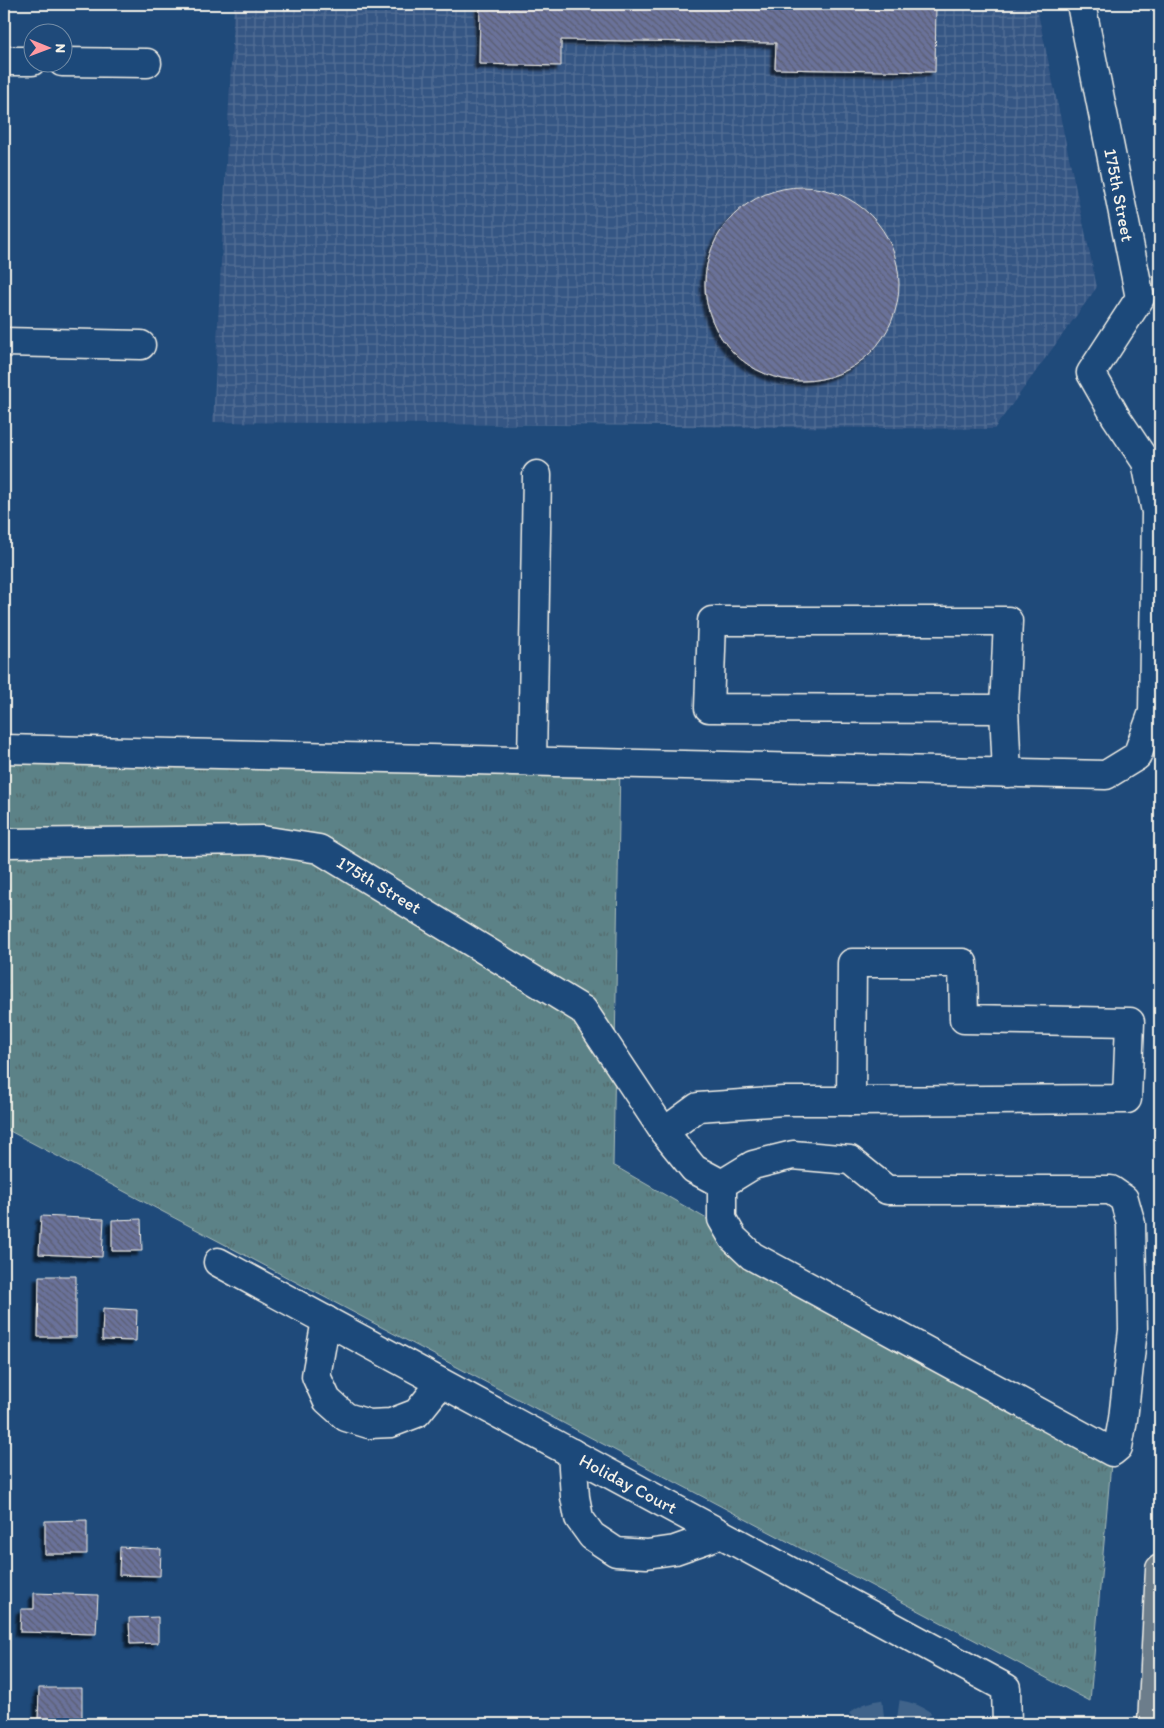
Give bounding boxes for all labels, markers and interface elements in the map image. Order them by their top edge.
north arrow [22,22,72,72]
text: N [52,43,69,53]
street label: 175th Street [1099,146,1139,244]
street label: 175th Street [333,851,425,919]
street label: Holiday Court [575,1449,681,1519]

